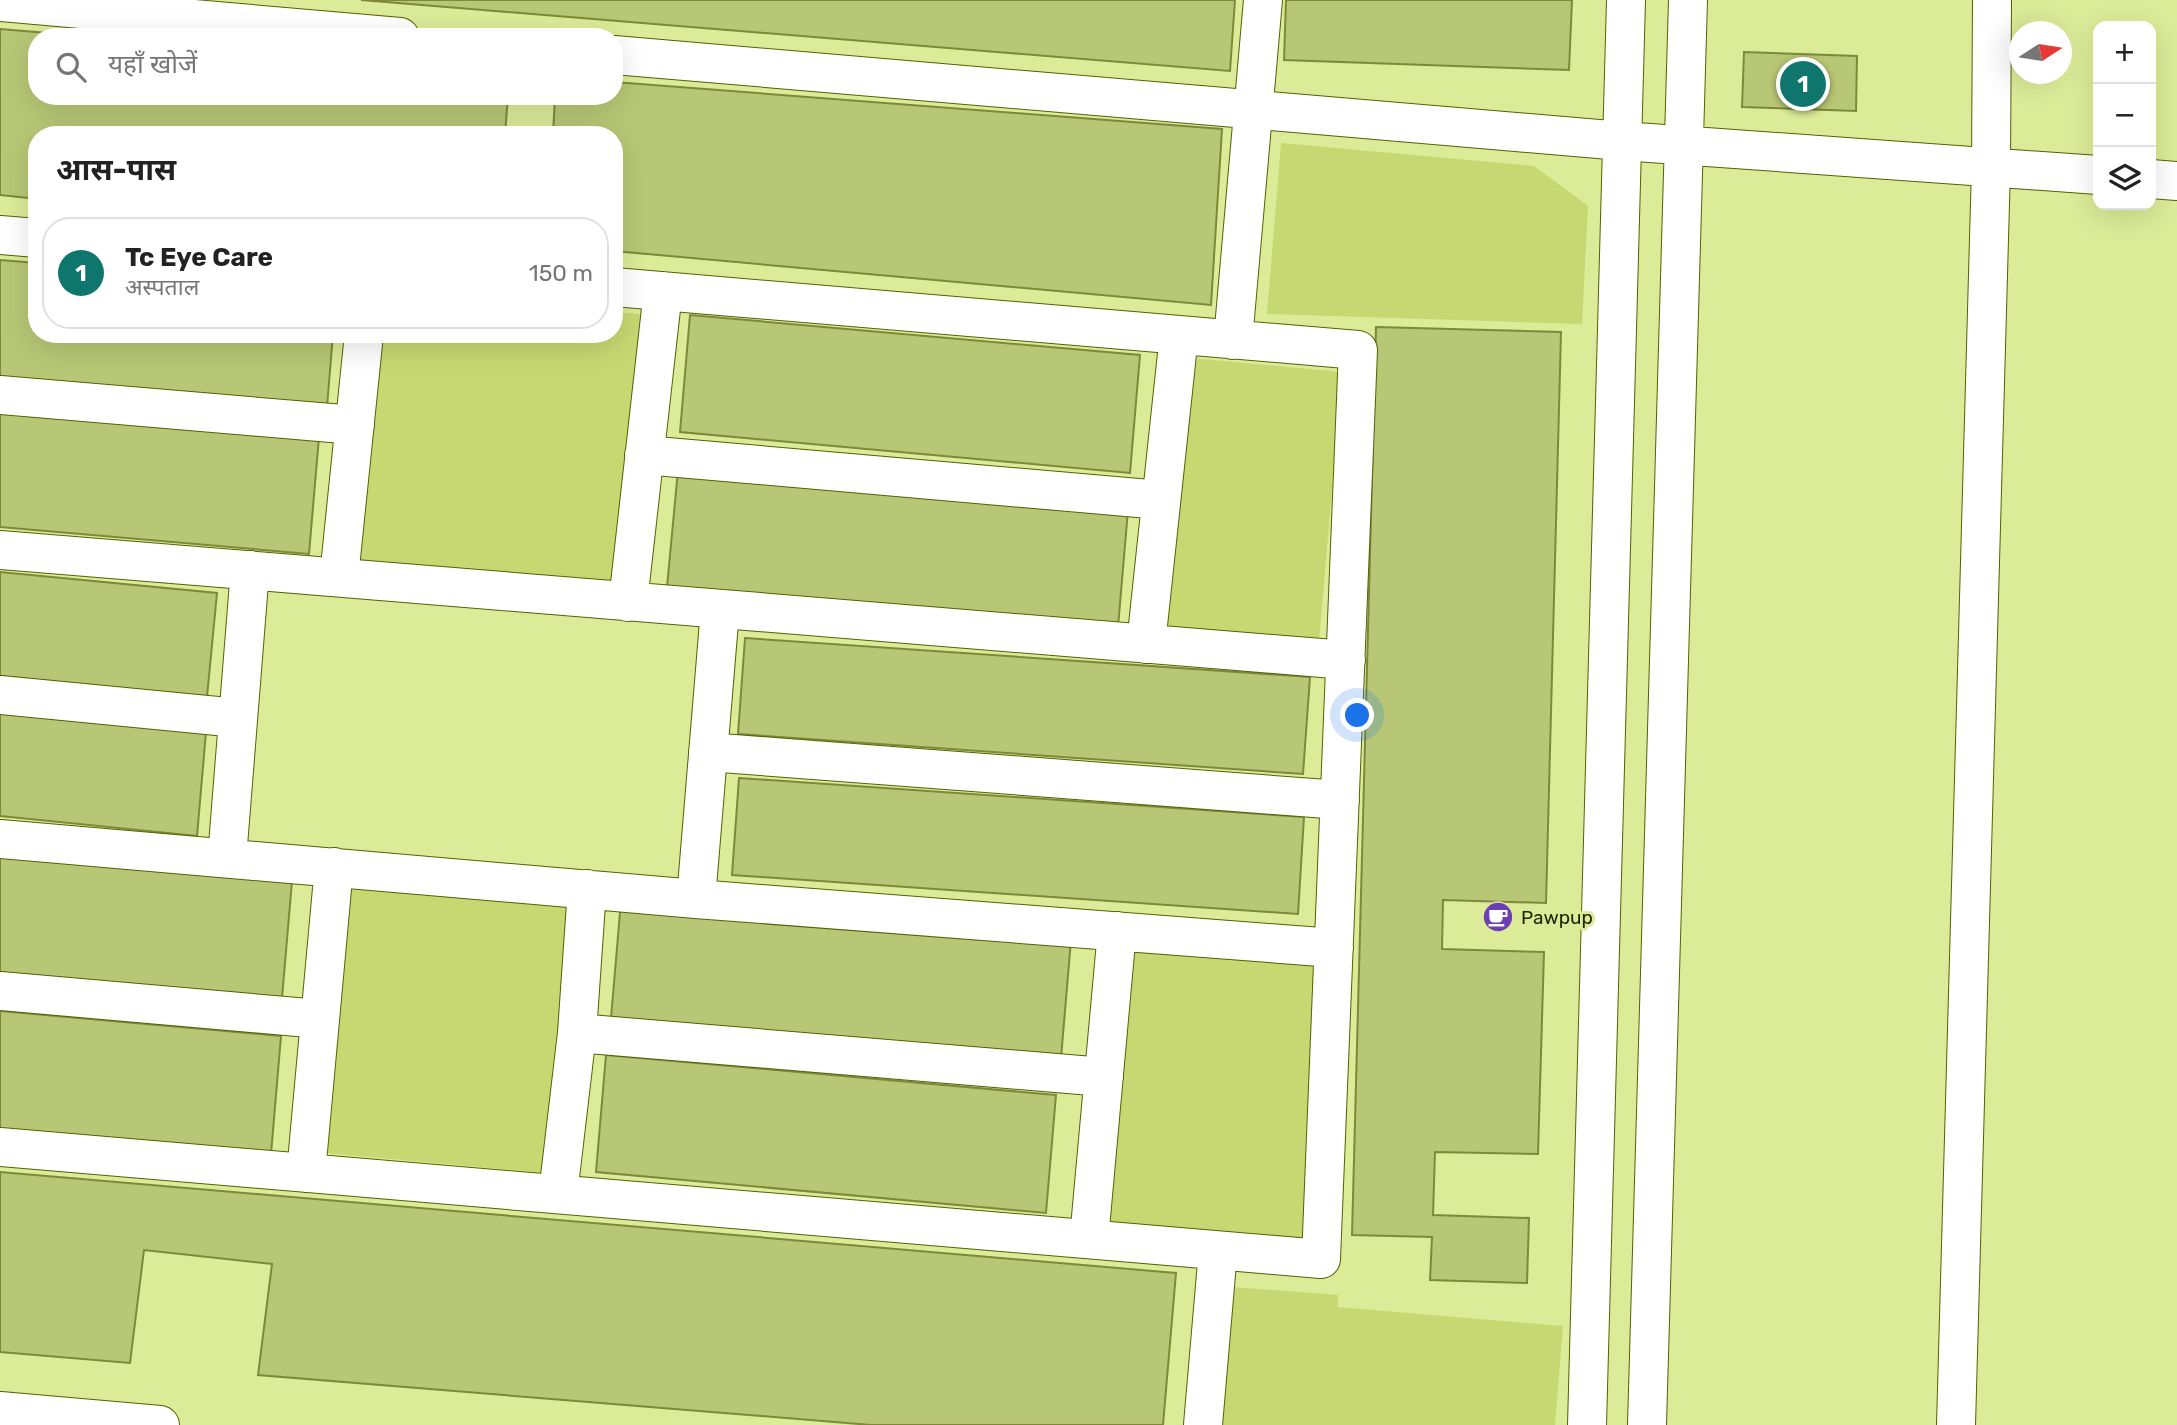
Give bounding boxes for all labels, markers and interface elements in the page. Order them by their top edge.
north arrow [2009,21,2072,84]
map controls [2093,21,2156,210]
button: + [2093,21,2156,84]
search box [28,28,623,105]
icon: search [52,48,90,86]
text: यहाँ खोजें [108,49,197,80]
pin: 1 [1780,58,1826,110]
button: − [2093,84,2156,147]
button: layers [2093,147,2156,210]
text: आस-पास [56,152,176,188]
text: Tc Eye Care [125,242,273,273]
text: 1 [75,259,87,287]
text: 150 m [529,259,593,287]
text: अस्पताल [125,273,199,301]
your location [1340,698,1374,732]
cafe icon: Pawpup [1481,900,1515,934]
place label: Pawpup [1521,906,1593,929]

